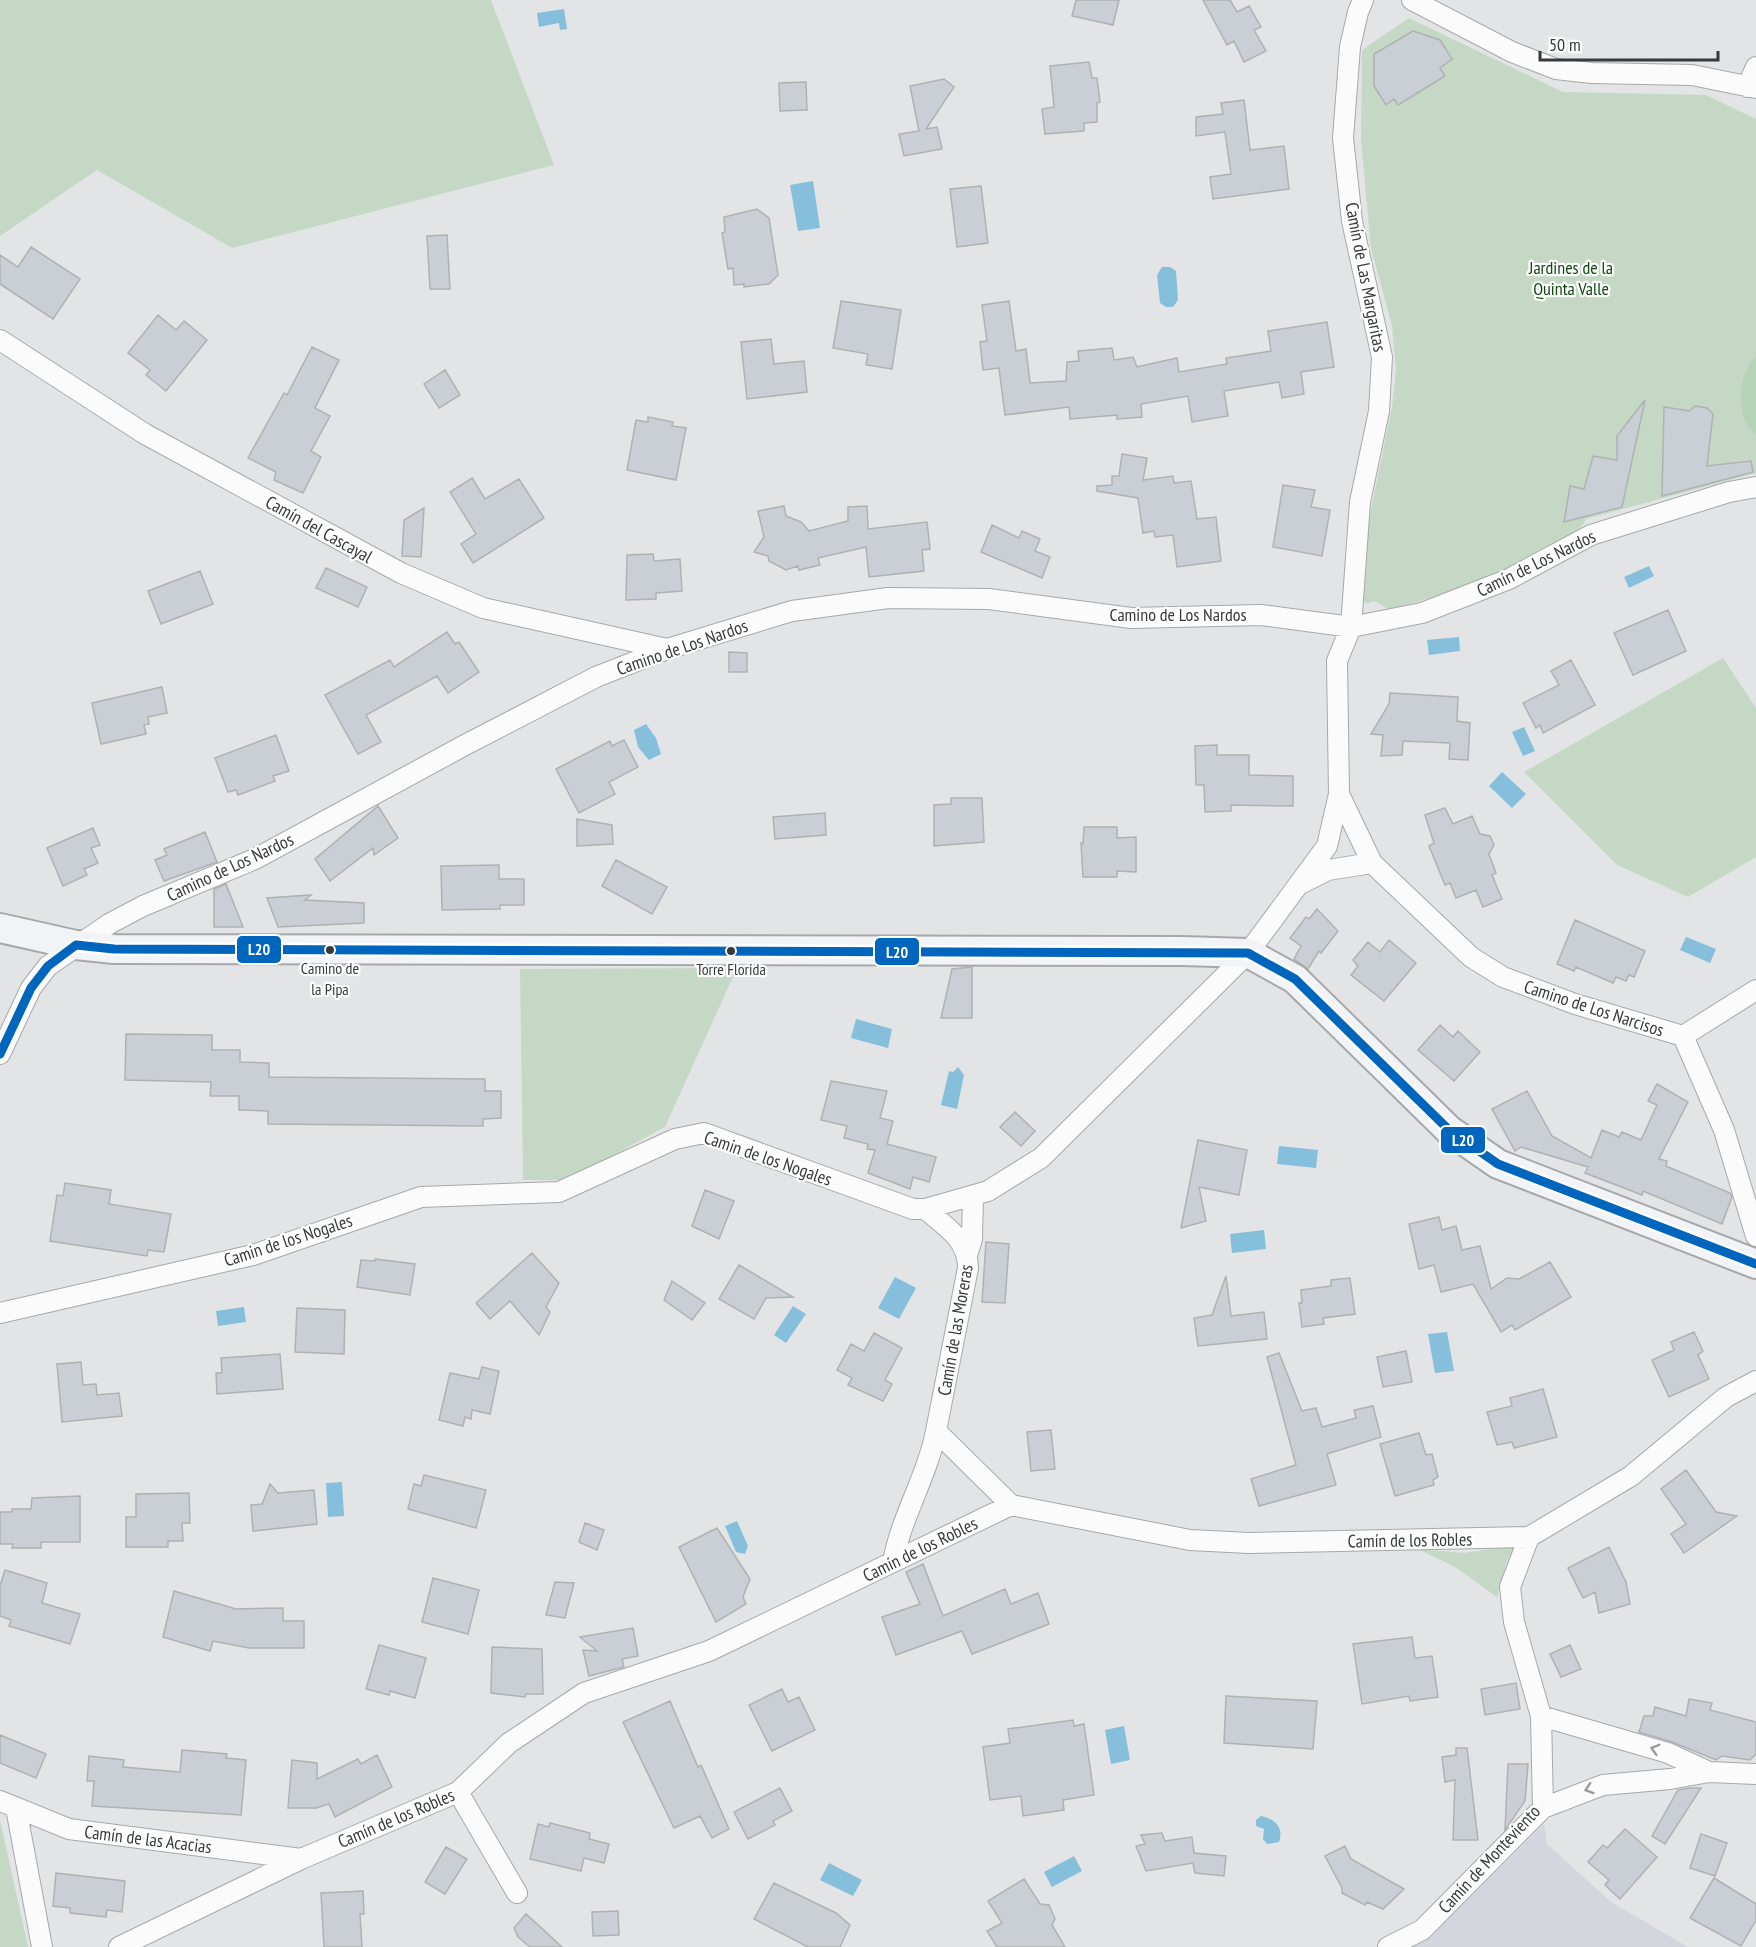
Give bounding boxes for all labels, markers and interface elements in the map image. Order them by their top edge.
scale bar [1540,24,1718,62]
text: 50 m [1549,33,1581,56]
street label: Camín de Las Margaritas [1340,200,1392,354]
park label: Jardines de la Quinta Valle [1528,256,1613,300]
street label: Camín del Cascayal [261,490,377,568]
street label: Camín de Los Nardos [1473,524,1599,602]
street label: Camino de Los Nardos [1109,603,1247,626]
street label: Camino de Los Nardos [613,614,751,680]
street label: Camino de Los Nardos [163,828,297,906]
line badge: L20 [236,935,282,964]
line badge: L20 [874,937,920,966]
text: L20 [248,939,270,959]
text: L20 [886,942,908,962]
marker: Camino de la Pipa [324,944,336,956]
marker: Torre Florida [725,945,737,957]
place label: Camino de la Pipa [301,958,359,999]
place label: Torre Florida [696,959,766,979]
street label: Camino de Los Narcisos [1521,975,1667,1041]
street label: Camin de los Nogales [701,1125,835,1191]
line badge: L20 [1440,1126,1486,1154]
text: L20 [1452,1130,1474,1150]
street label: Camin de los Nogales [221,1208,355,1272]
street label: Camín de las Moreras [932,1263,978,1397]
street label: Camín de los Robles [859,1511,981,1587]
street label: Camín de los Robles [1347,1527,1473,1553]
one-way arrow [1650,1744,1661,1756]
one-way arrow [1584,1782,1595,1794]
street label: Camín de los Robles [334,1783,458,1853]
street label: Camín de Monteviento [1433,1800,1545,1918]
street label: Camín de las Acacias [83,1820,213,1858]

